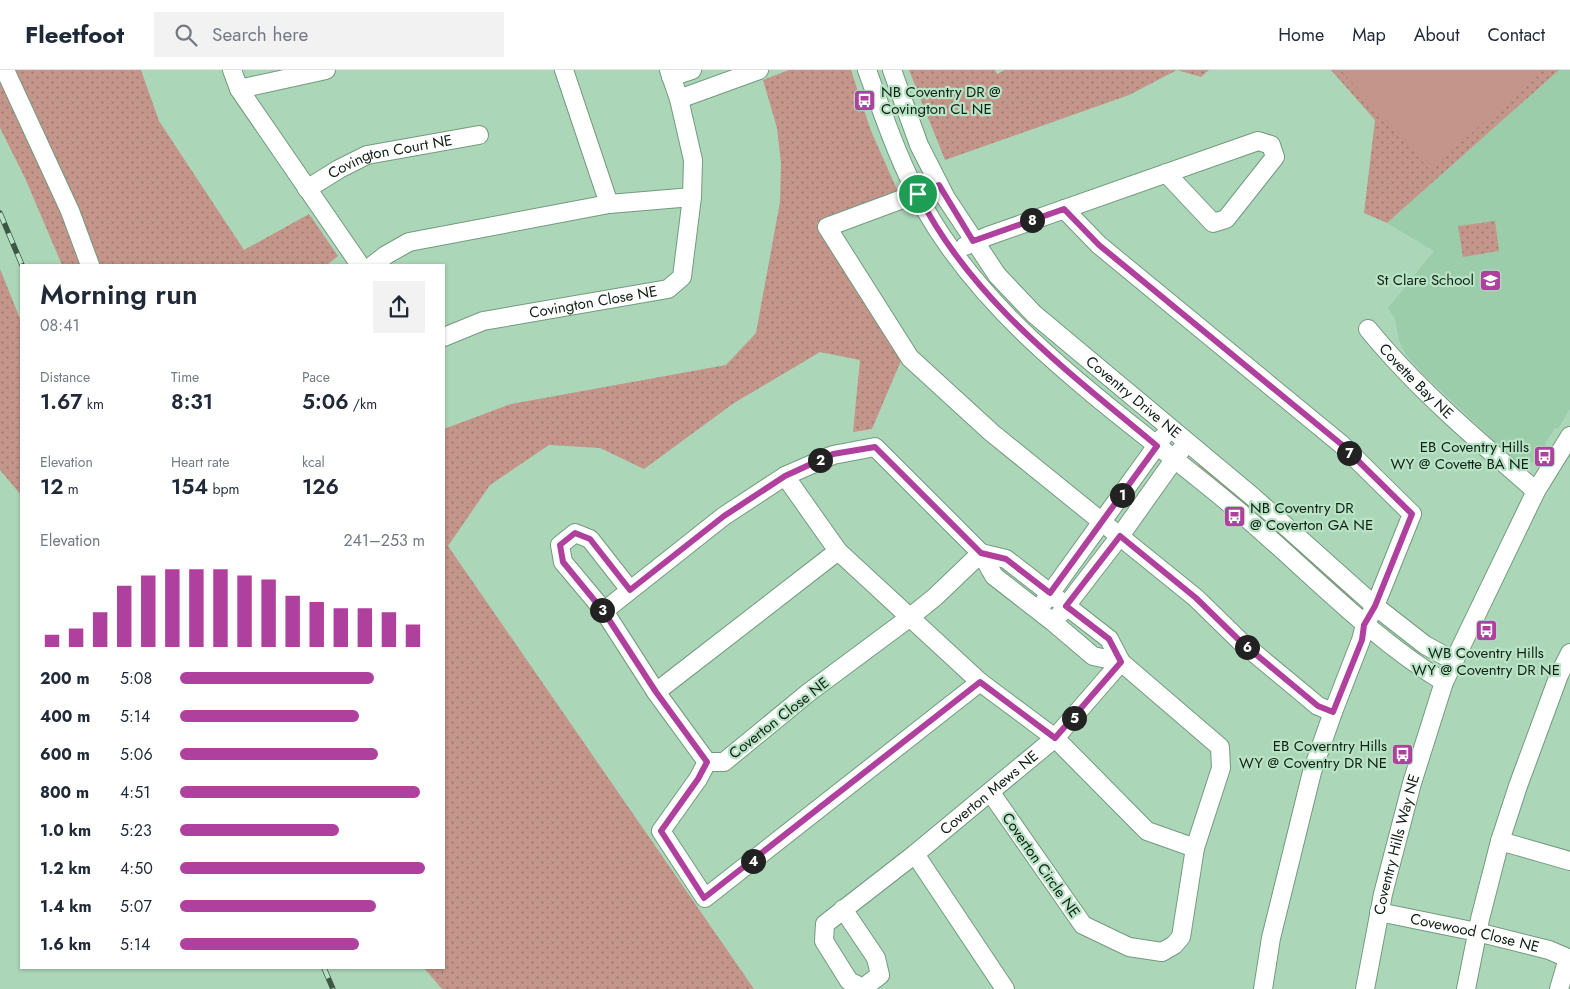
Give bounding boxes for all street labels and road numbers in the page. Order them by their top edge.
street label: Covington Court NE [324,129,454,184]
street label: Covington Close NE [527,280,659,324]
street label: Covette Bay NE [1374,338,1458,424]
street label: Coventry Drive NE [1081,351,1186,444]
street label: Coverton Close NE [724,672,834,764]
street label: Coverton Mews NE [935,745,1043,840]
street label: Coventry Hills Way NE [1368,771,1425,916]
street label: Coverton Circle NE [997,808,1085,922]
street label: Covewood Close NE [1408,908,1542,958]

